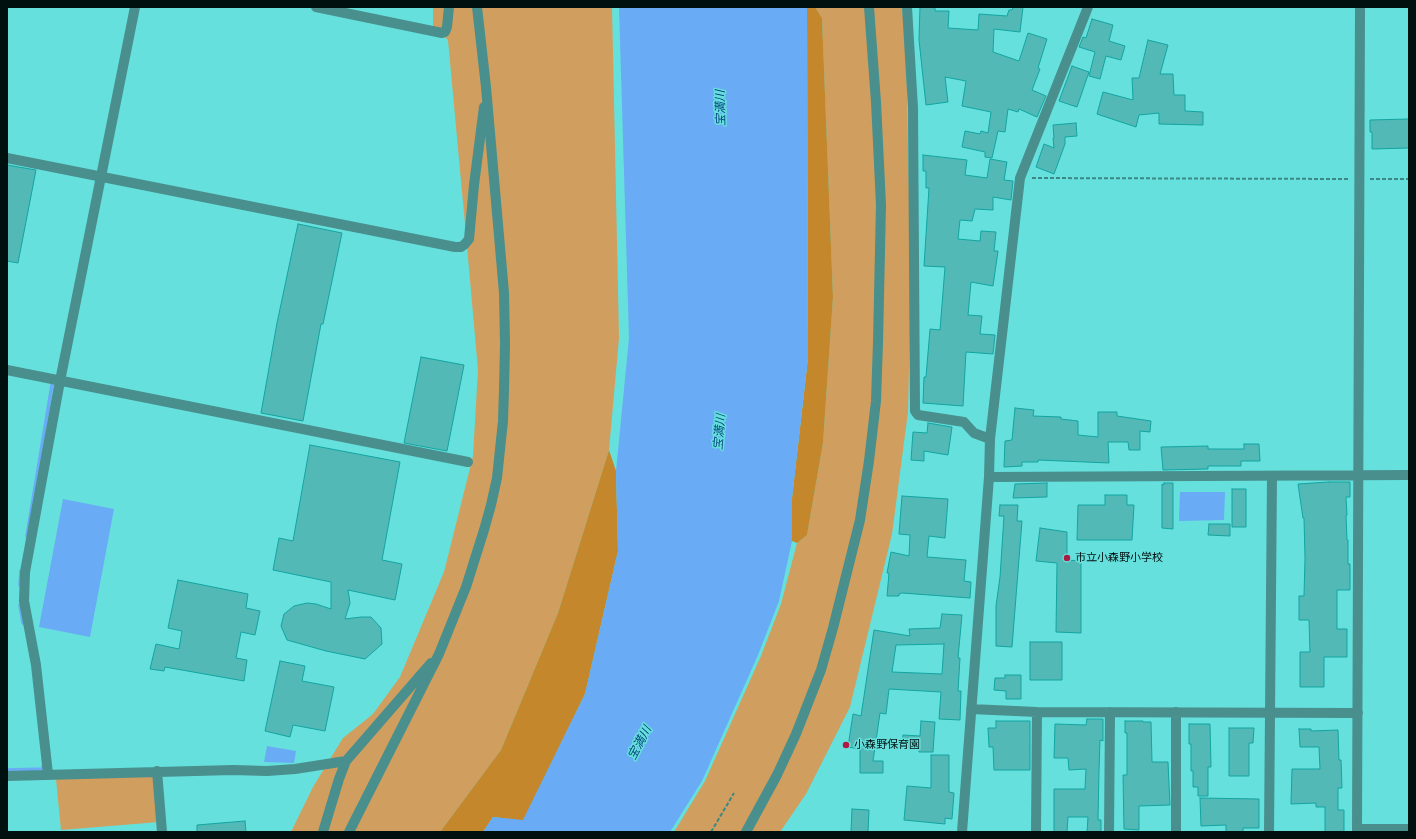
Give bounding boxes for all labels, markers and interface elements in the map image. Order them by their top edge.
water label: 宝満川 [713,90,729,126]
water label: 宝満川 [711,413,729,451]
place label: 市立小森野小学校 [1075,551,1163,565]
marker: 市立小森野小学校 [1062,553,1072,563]
water label: 宝満川 [625,724,655,762]
place label: 小森野保育園 [854,738,920,752]
marker: 小森野保育園 [841,740,851,750]

